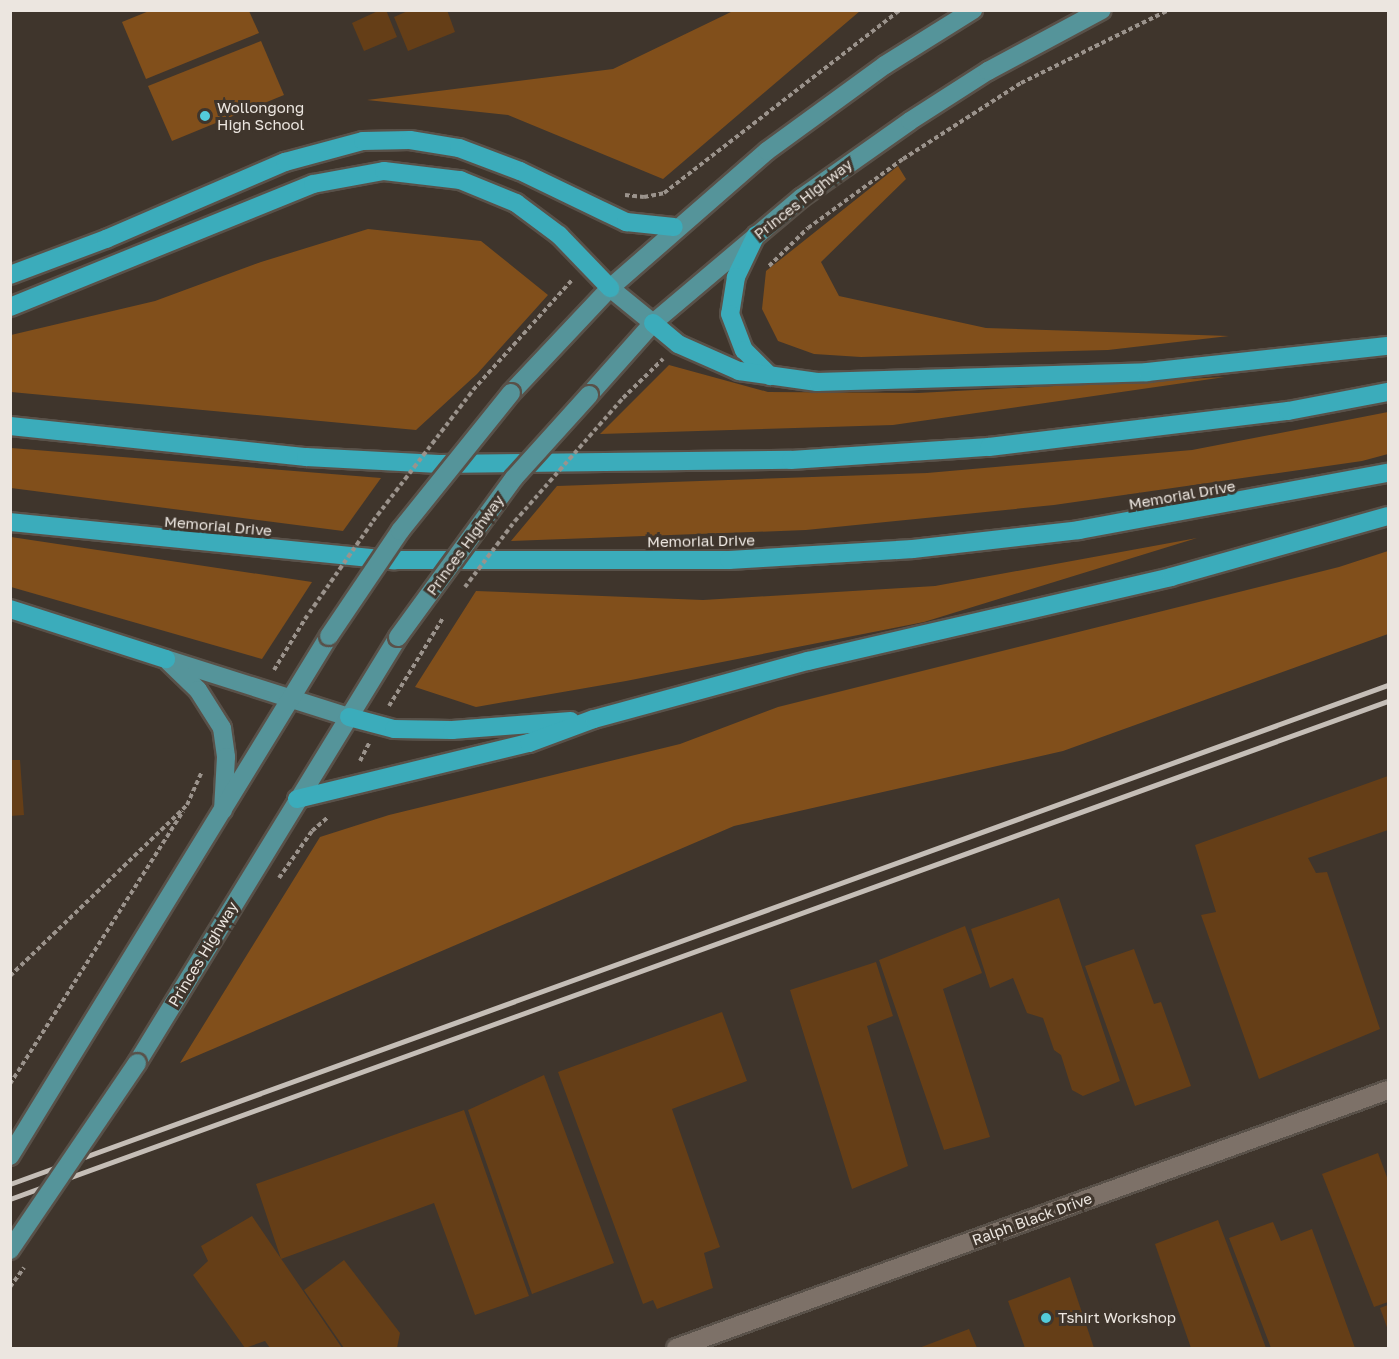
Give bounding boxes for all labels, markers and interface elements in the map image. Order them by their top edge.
place label: Wollongong High School [217,98,304,133]
marker: Wollongong High School [198,109,212,123]
street label: Princes Highway [750,155,856,243]
street label: Memorial Drive [1127,477,1237,513]
street label: Princes Highway [423,491,507,599]
street label: Memorial Drive [163,512,273,540]
street label: Memorial Drive [647,531,755,551]
street label: Princes Highway [164,898,242,1010]
street label: Ralph Black Drive [970,1189,1094,1249]
place label: Tshirt Workshop [1058,1309,1176,1327]
marker: Tshirt Workshop [1039,1311,1053,1325]

